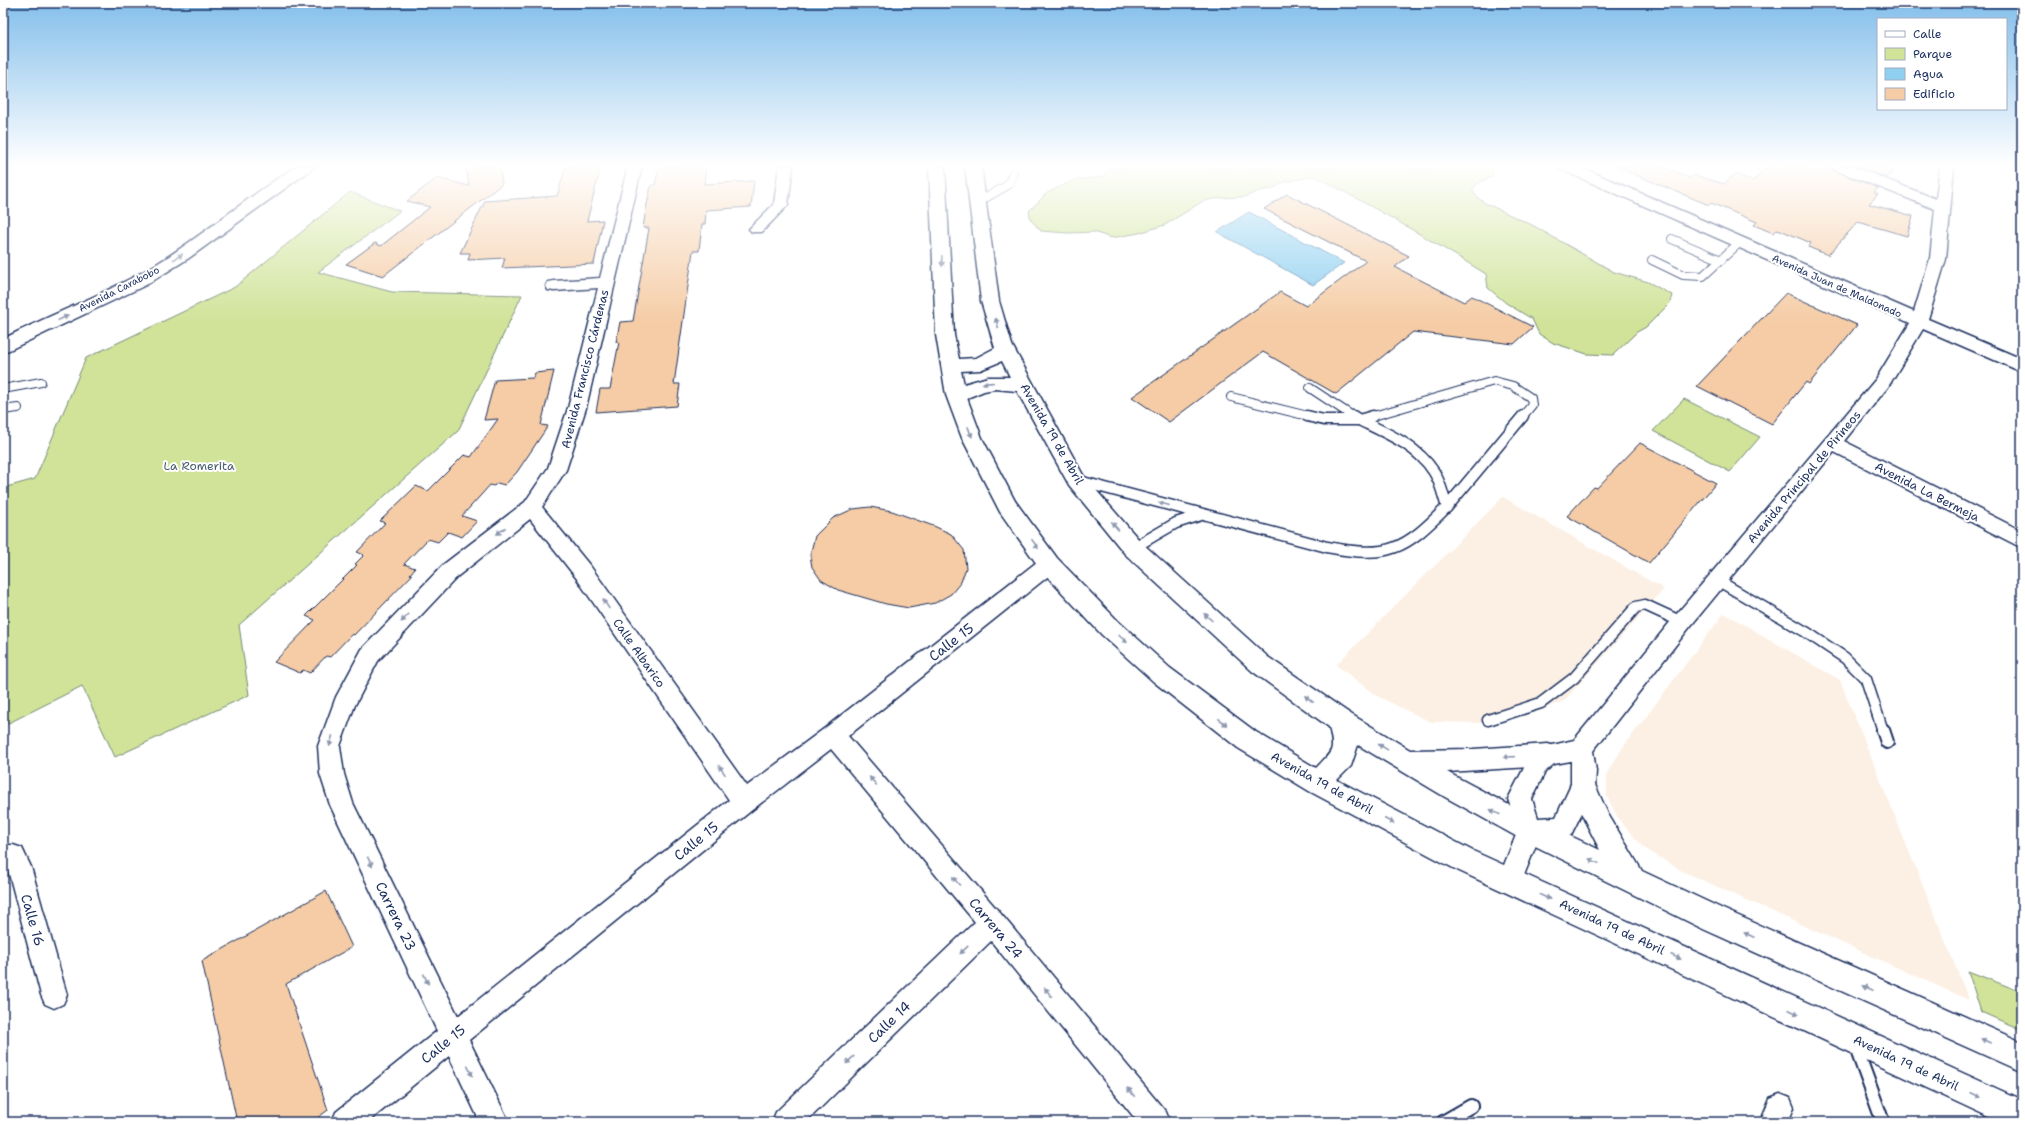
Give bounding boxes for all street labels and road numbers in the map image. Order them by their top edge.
street label: Avenida Juan de Maldonado [1770,251,1904,321]
street label: Avenida Carabobo [77,263,161,315]
street label: Avenida Francisco Cárdenas [557,288,613,450]
street label: Avenida 19 de Abril [1016,380,1088,488]
street label: Avenida Principal de Pirineos [1744,407,1864,547]
street label: Avenida La Bermeja [1872,459,1983,526]
street label: Calle Albarico [609,615,669,691]
street label: Calle 15 [925,619,977,665]
street label: Avenida 19 de Abril [1268,748,1376,818]
street label: Calle 15 [670,818,722,864]
street label: Carrera 23 [372,879,420,953]
street label: Calle 16 [17,892,49,948]
street label: Carrera 24 [965,894,1027,962]
street label: Avenida 19 de Abril [1557,896,1668,959]
street label: Calle 14 [864,997,914,1047]
street label: Calle 15 [417,1021,469,1067]
street label: Avenida 19 de Abril [1851,1032,1962,1095]

